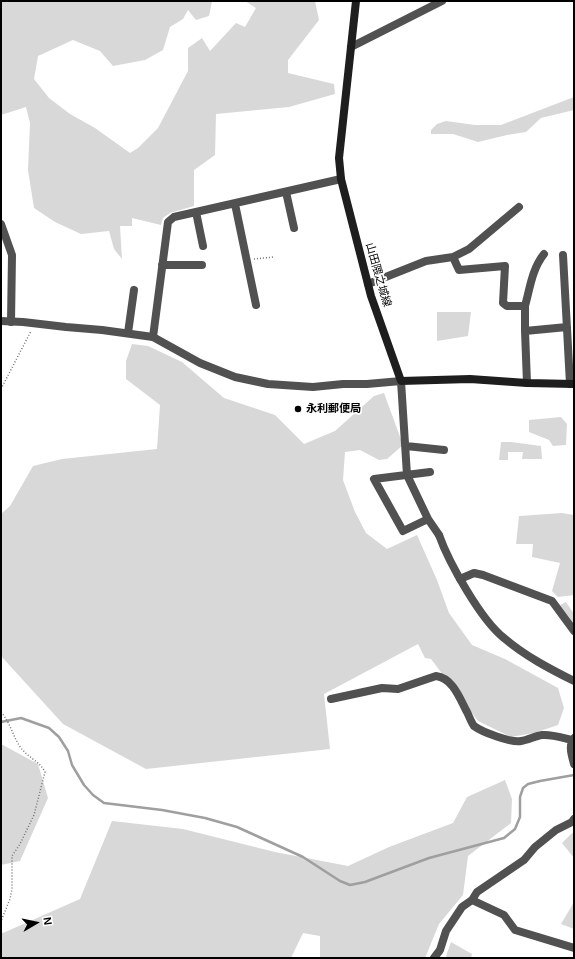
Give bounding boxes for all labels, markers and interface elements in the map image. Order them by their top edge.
street label: 山田隈之城線 [363,241,393,309]
place label: 永利郵便局 [306,402,361,416]
marker: 永利郵便局 [293,404,303,414]
north arrow [16,903,56,943]
text: N [41,916,54,926]

